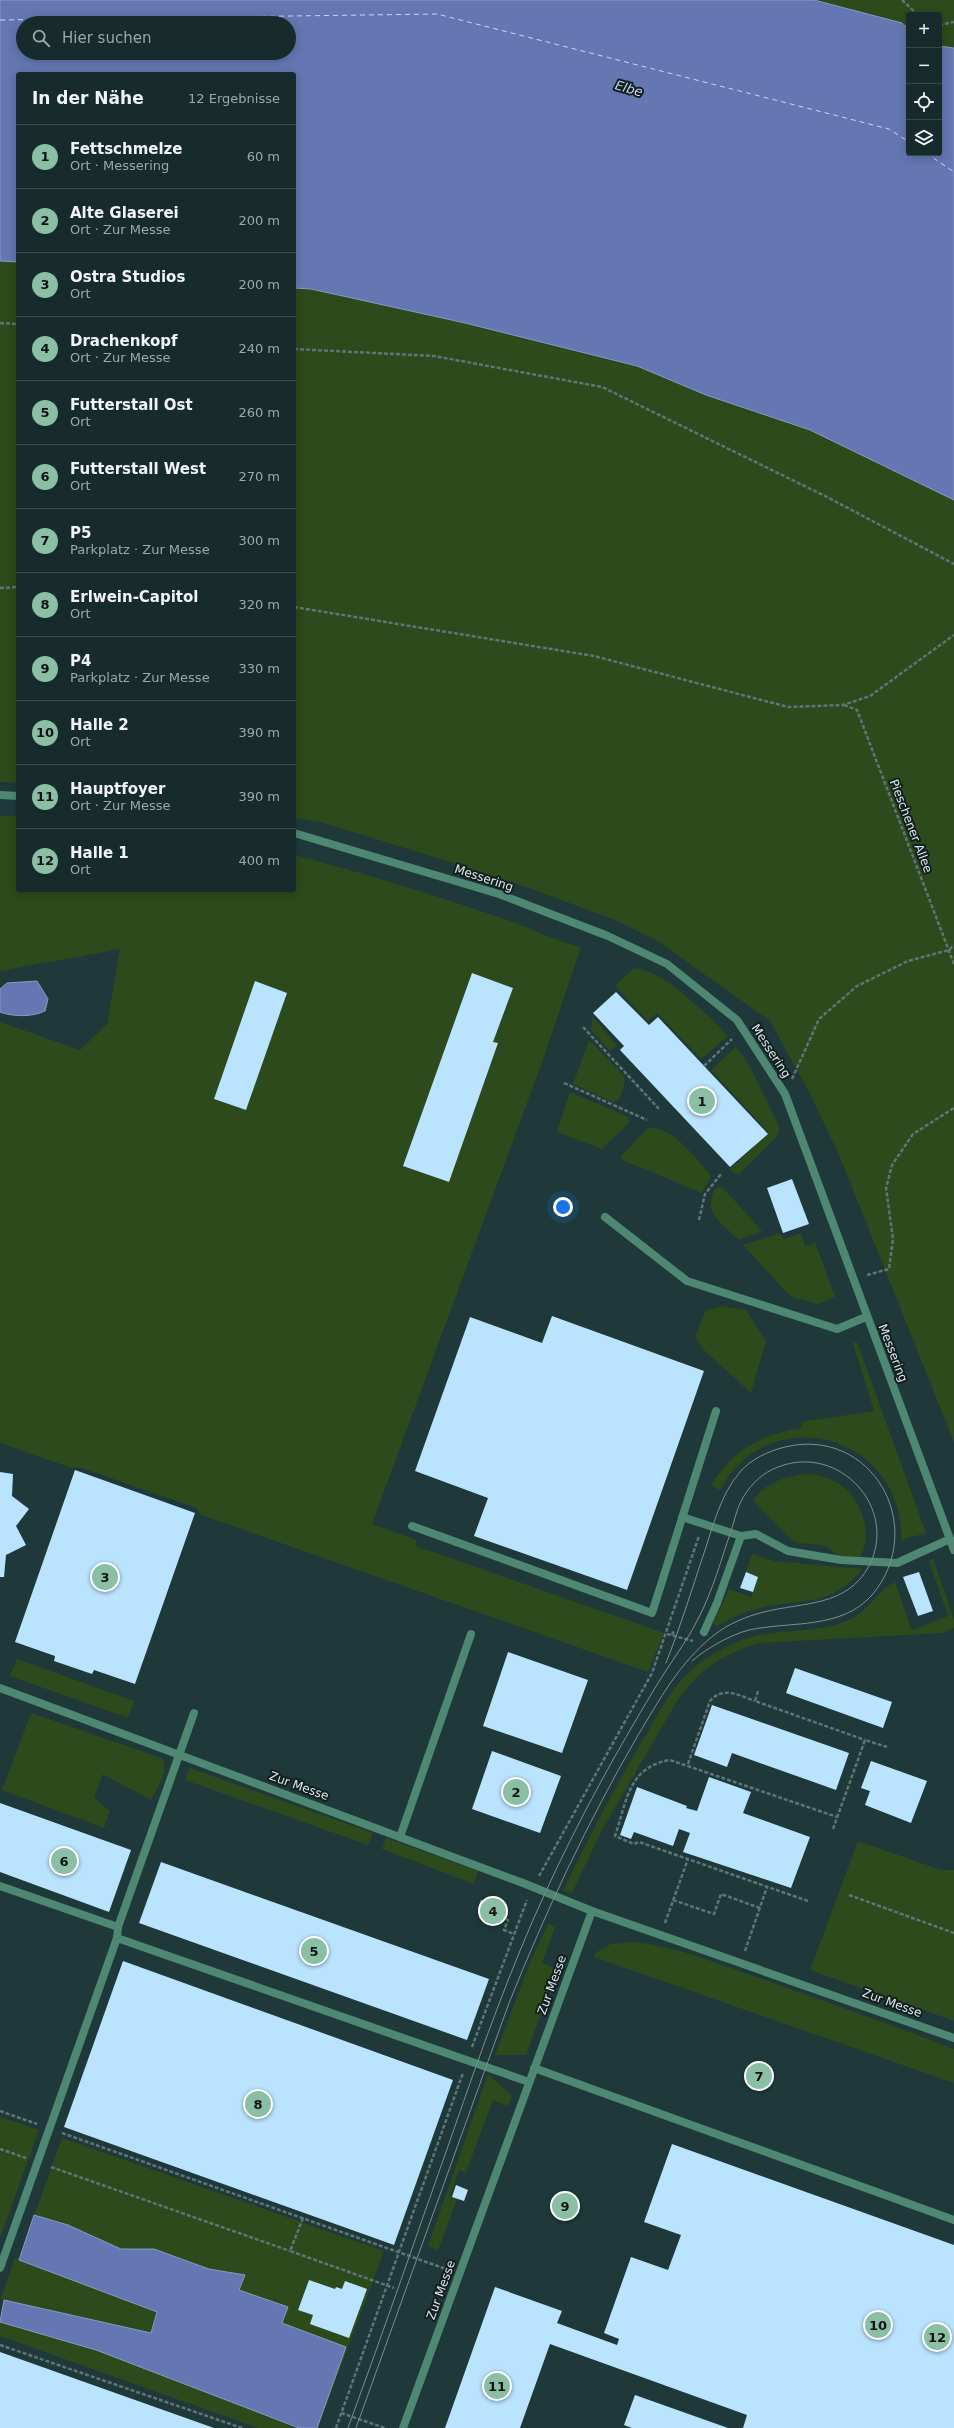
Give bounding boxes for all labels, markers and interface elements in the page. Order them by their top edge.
map controls [906,12,942,156]
button: + [906,12,942,48]
search box [16,16,296,60]
icon: search [30,27,52,49]
text: Hier suchen [62,29,151,47]
button: − [906,48,942,84]
water label: Elbe [613,77,644,100]
button: locate [906,84,942,120]
text: In der Nähe [32,88,144,108]
text: 12 Ergebnisse [188,91,280,106]
button: layers [906,120,942,156]
text: Fettschmelze [70,140,183,158]
text: 1 [40,149,50,164]
text: 60 m [247,149,280,164]
text: Ort · Messering [70,158,169,173]
text: Alte Glaserei [70,204,179,222]
text: 2 [40,213,50,228]
text: 200 m [238,213,280,228]
text: Ort · Zur Messe [70,222,170,237]
text: Ostra Studios [70,268,185,286]
text: 3 [40,277,50,292]
text: 200 m [238,277,280,292]
text: Ort [70,286,91,301]
text: Drachenkopf [70,332,178,350]
text: 4 [40,341,50,356]
text: 240 m [238,341,280,356]
text: Ort · Zur Messe [70,350,170,365]
text: Futterstall Ost [70,396,193,414]
text: 5 [40,405,50,420]
text: 260 m [238,405,280,420]
text: Ort [70,414,91,429]
text: Futterstall West [70,460,206,478]
text: 6 [40,469,50,484]
text: 270 m [238,469,280,484]
text: Ort [70,478,91,493]
text: P5 [70,524,91,542]
text: 7 [40,533,50,548]
text: 300 m [238,533,280,548]
text: Parkplatz · Zur Messe [70,542,210,557]
text: Erlwein-Capitol [70,588,199,606]
text: 8 [40,597,50,612]
text: 320 m [238,597,280,612]
text: Ort [70,606,91,621]
text: P4 [70,652,91,670]
text: 9 [40,661,50,676]
text: 330 m [238,661,280,676]
text: Parkplatz · Zur Messe [70,670,210,685]
text: Halle 2 [70,716,129,734]
text: 10 [36,725,54,740]
text: 390 m [238,725,280,740]
text: Ort [70,734,91,749]
street label: Pieschener Allee [887,777,935,875]
text: Hauptfoyer [70,780,165,798]
text: 11 [36,789,54,804]
text: 390 m [238,789,280,804]
text: Ort · Zur Messe [70,798,170,813]
text: Halle 1 [70,844,129,862]
text: 12 [36,853,54,868]
text: 400 m [238,853,280,868]
text: Ort [70,862,91,877]
street label: Messering [453,862,515,894]
street label: Messering [748,1022,794,1080]
pin: 1 [689,1086,715,1116]
your location [553,1197,573,1217]
street label: Messering [876,1322,910,1384]
pin: 3 [92,1562,118,1592]
street label: Zur Messe [267,1769,331,1803]
pin: 2 [503,1777,529,1807]
pin: 6 [51,1846,77,1876]
pin: 4 [480,1896,506,1926]
pin: 5 [301,1936,327,1966]
street label: Zur Messe [535,1953,569,2017]
street label: Zur Messe [860,1986,924,2020]
pin: 7 [746,2061,772,2091]
pin: 8 [245,2089,271,2119]
pin: 9 [552,2191,578,2221]
street label: Zur Messe [424,2258,458,2322]
pin: 10 [865,2310,891,2340]
pin: 12 [924,2322,950,2352]
pin: 11 [484,2371,510,2401]

